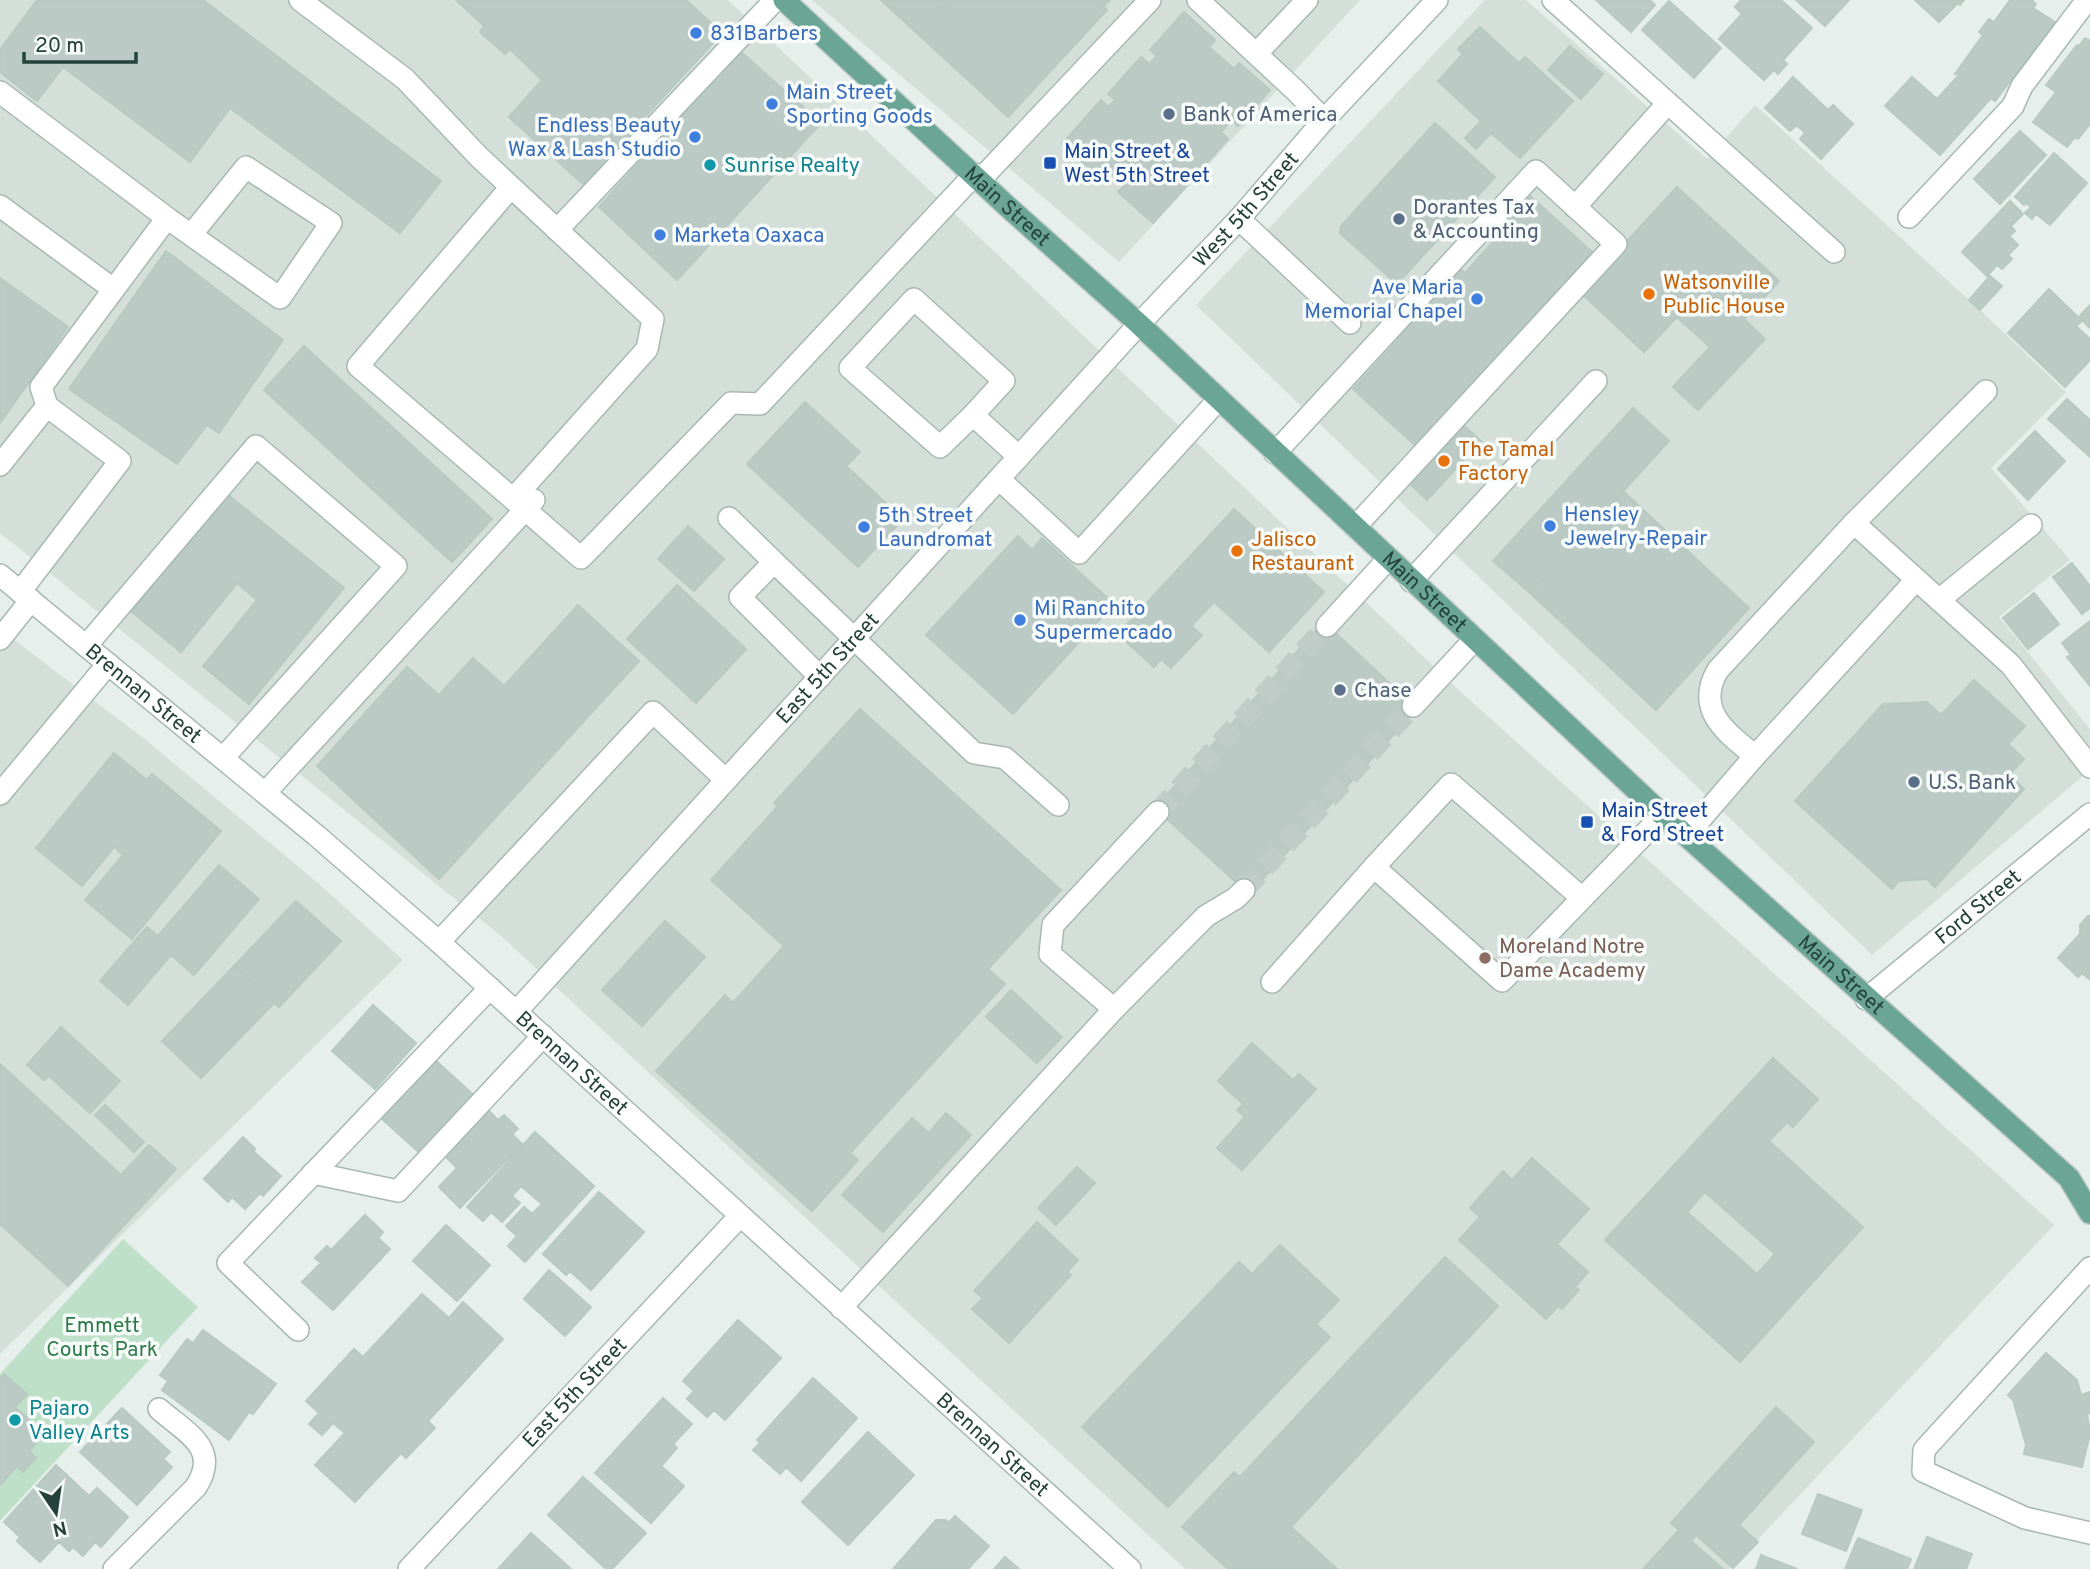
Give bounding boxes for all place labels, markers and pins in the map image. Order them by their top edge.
place label: 831Barbers [710,21,818,48]
marker: 831Barbers [688,25,704,41]
place label: Main Street Sporting Goods [786,80,933,131]
marker: Main Street Sporting Goods [764,96,780,112]
place label: Bank of America [1183,102,1337,129]
marker: Bank of America [1161,106,1177,122]
place label: Endless Beauty Wax & Lash Studio [508,113,681,164]
marker: Endless Beauty Wax & Lash Studio [687,129,703,145]
place label: Main Street & West 5th Street [1064,139,1210,190]
place label: Sunrise Realty [724,153,860,180]
marker: Main Street & West 5th Street [1042,155,1058,171]
marker: Sunrise Realty [702,157,718,173]
place label: Dorantes Tax & Accounting [1413,195,1539,246]
marker: Dorantes Tax & Accounting [1391,211,1407,227]
place label: Marketa Oaxaca [674,223,824,250]
marker: Marketa Oaxaca [652,227,668,243]
place label: Watsonville Public House [1663,270,1785,321]
place label: Ave Maria Memorial Chapel [1304,275,1463,326]
marker: Watsonville Public House [1641,286,1657,302]
marker: Ave Maria Memorial Chapel [1469,291,1485,307]
place label: The Tamal Factory [1458,437,1554,488]
marker: The Tamal Factory [1436,453,1452,469]
place label: Hensley Jewelry-Repair [1564,502,1707,553]
place label: 5th Street Laundromat [878,503,993,554]
marker: Hensley Jewelry-Repair [1542,518,1558,534]
marker: 5th Street Laundromat [856,519,872,535]
place label: Jalisco Restaurant [1251,527,1354,578]
marker: Jalisco Restaurant [1229,543,1245,559]
place label: Mi Ranchito Supermercado [1034,596,1173,647]
marker: Mi Ranchito Supermercado [1012,612,1028,628]
place label: Chase [1354,678,1412,705]
marker: Chase [1332,682,1348,698]
place label: U.S. Bank [1928,770,2016,797]
marker: U.S. Bank [1906,774,1922,790]
place label: Main Street & Ford Street [1601,798,1724,849]
marker: Main Street & Ford Street [1579,814,1595,830]
place label: Moreland Notre Dame Academy [1499,934,1646,985]
marker: Moreland Notre Dame Academy [1477,950,1493,966]
place label: Pajaro Valley Arts [29,1396,130,1447]
marker: Pajaro Valley Arts [7,1412,23,1428]

